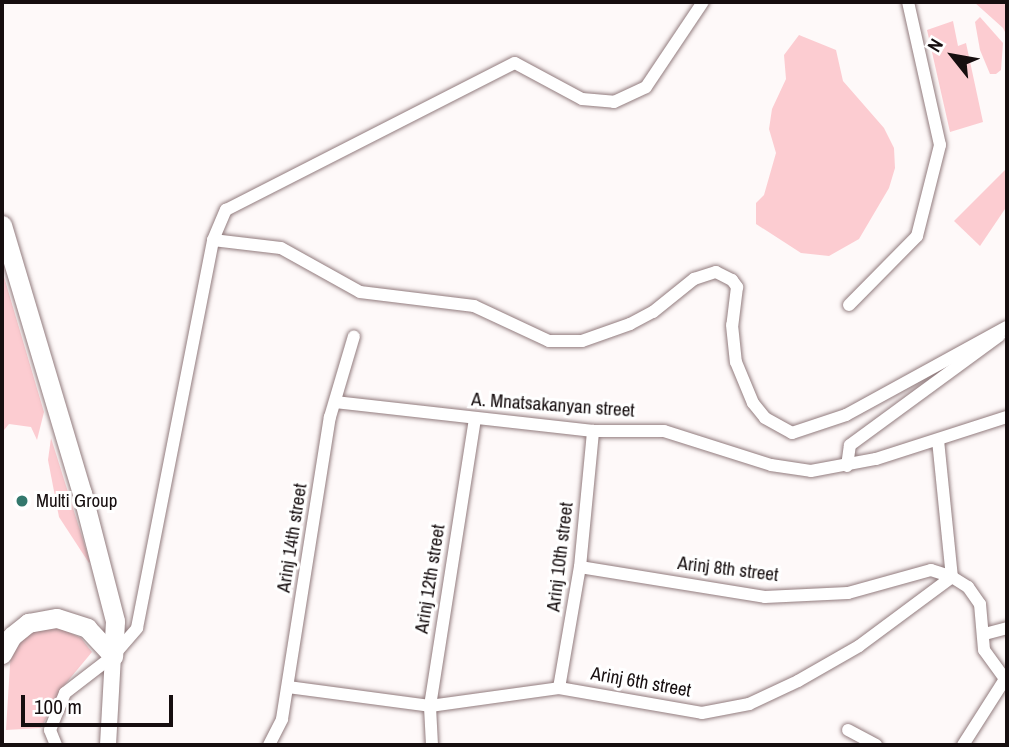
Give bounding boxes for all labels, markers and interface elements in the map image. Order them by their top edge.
north arrow [918,21,988,91]
text: N [921,34,949,57]
street label: A. Mnatsakanyan street [471,388,635,422]
street label: Arinj 14th street [272,482,312,594]
place label: Multi Group [36,490,117,512]
marker: Multi Group [14,493,30,509]
street label: Arinj 10th street [542,501,578,613]
street label: Arinj 12th street [410,523,450,635]
street label: Arinj 8th street [676,552,780,586]
street label: Arinj 6th street [589,662,693,702]
scale bar [24,680,177,724]
text: 100 m [34,692,82,721]

